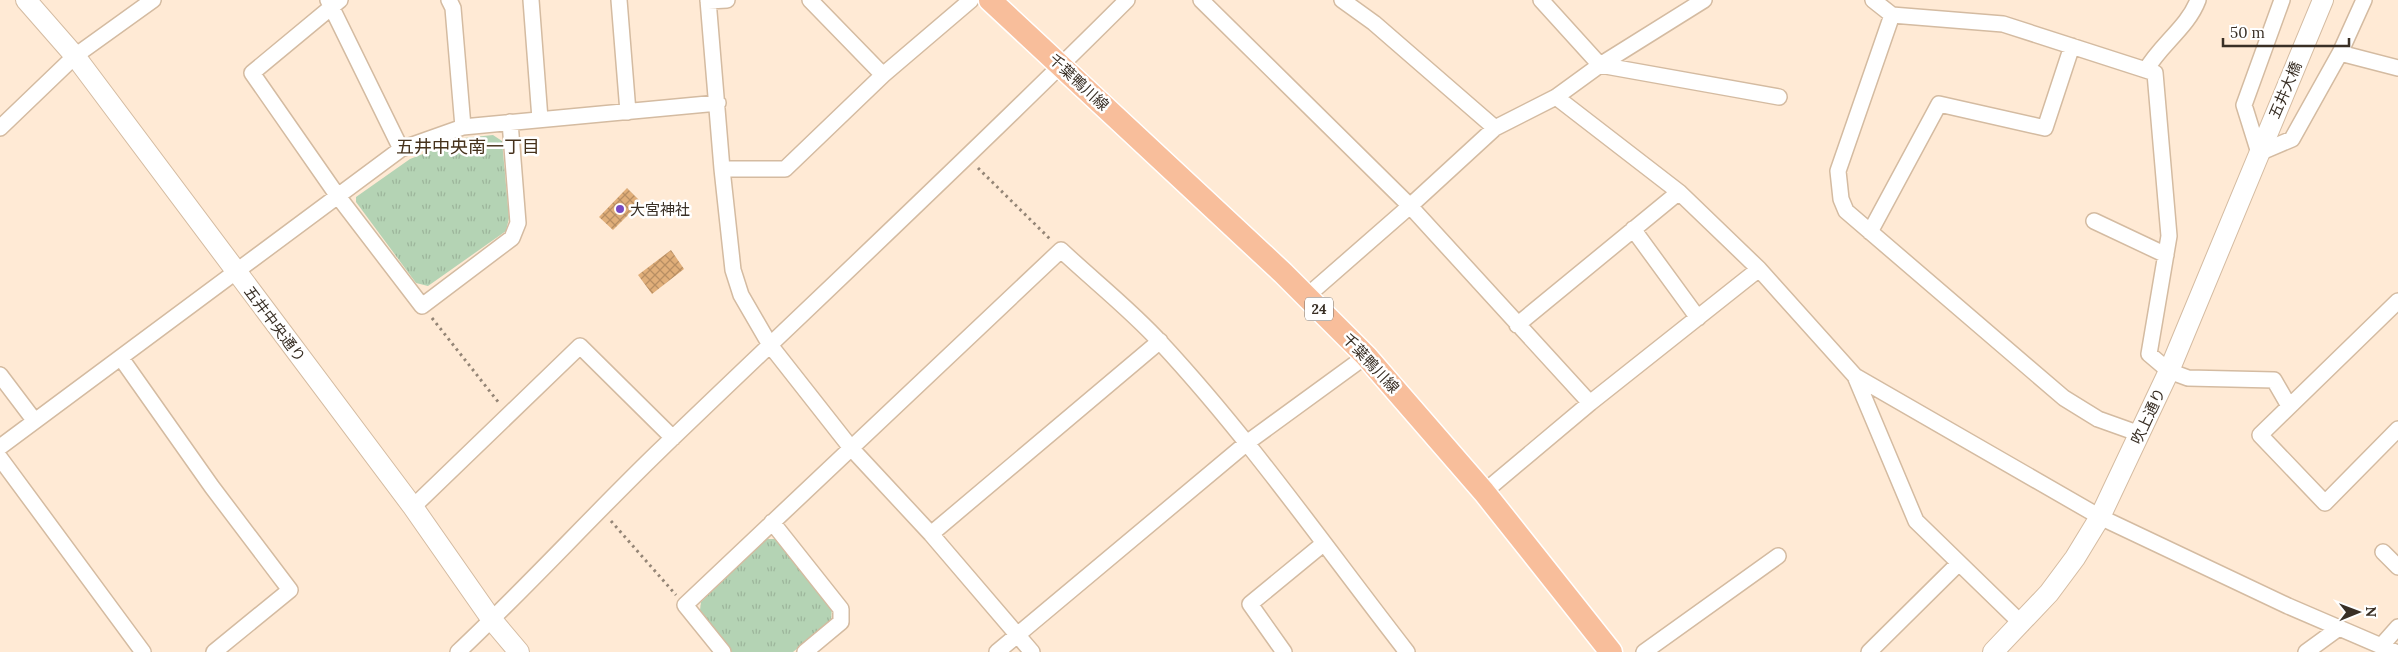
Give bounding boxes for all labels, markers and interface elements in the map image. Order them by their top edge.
scale bar [2223,15,2349,47]
text: 50 m [2230,23,2265,42]
street label: 千葉鴨川線 [1045,49,1113,115]
street label: 五井大橋 [2265,59,2305,121]
district label: 五井中央南一丁目 [396,135,540,158]
place label: 大宮神社 [630,200,690,219]
marker: 大宮神社 [614,203,626,215]
street label: 五井中央通り [240,282,310,366]
road number: 24 [1305,298,1333,320]
street label: 千葉鴨川線 [1338,329,1404,397]
street label: 吹上通り [2127,385,2169,447]
north arrow [2333,587,2383,637]
text: N [2362,606,2380,618]

